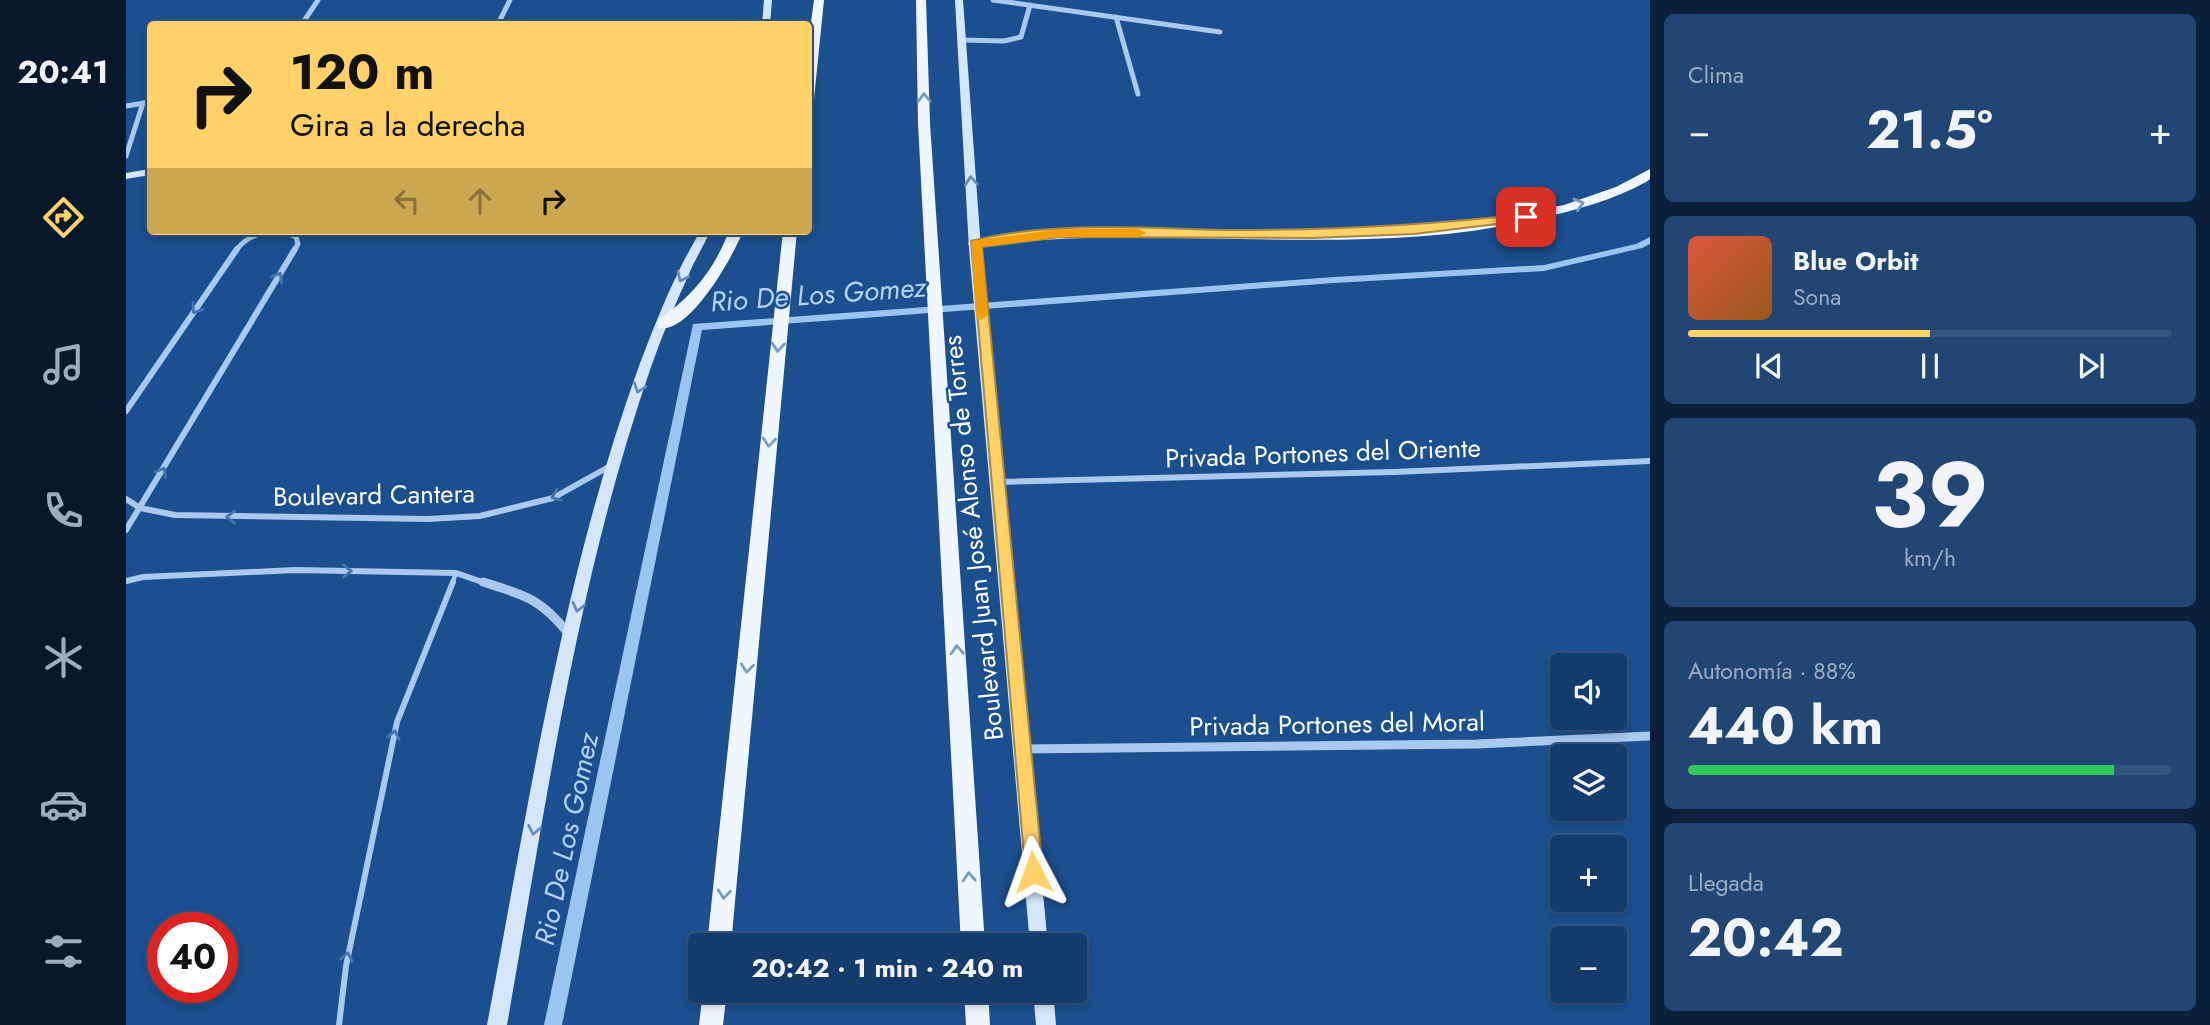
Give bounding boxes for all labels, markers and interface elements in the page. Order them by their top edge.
text: 120 m [290,37,434,107]
text: 20:41 [17,49,109,95]
icon: right [175,49,266,140]
text: Clima [1688,58,1744,92]
text: 21.5° [1866,92,1993,168]
one-way arrow [916,93,931,104]
text: Gira a la derecha [290,102,526,148]
text: − [1688,103,1710,158]
text: + [2149,103,2172,158]
one-way arrow [964,175,979,186]
icon: left [388,182,426,220]
icon: ahead [461,182,499,220]
icon: right [534,182,572,220]
pin [1496,187,1556,247]
icon: directions [39,193,88,242]
icon: arrive [1507,198,1545,236]
one-way arrow [1573,198,1585,213]
text: Blue Orbit [1793,242,1918,280]
water label: Rio De Los Gomez [709,266,929,322]
one-way arrow [677,270,691,282]
one-way arrow [270,271,283,284]
text: Sona [1793,280,1841,314]
one-way arrow [191,301,204,314]
street label: Boulevard Juan José Alonso de Torres [933,334,1013,742]
icon: music [39,340,88,389]
one-way arrow [771,341,786,352]
icon: previous [1750,347,1788,385]
icon: pause [1911,347,1949,385]
icon: next [2072,347,2110,385]
one-way arrow [634,381,648,393]
street label: Privada Portones del Oriente [1165,429,1481,477]
text: 39 [1871,430,1989,561]
one-way arrow [762,436,777,447]
one-way arrow [153,467,166,480]
street label: Boulevard Cantera [273,474,475,516]
icon: phone [39,486,88,535]
one-way arrow [550,488,562,502]
one-way arrow [225,509,236,524]
text: km/h [1904,541,1956,575]
one-way arrow [342,564,353,579]
one-way arrow [572,601,586,613]
icon: climate [39,633,88,682]
one-way arrow [949,644,964,655]
map controls [1550,653,1627,1003]
button: sound [1550,653,1627,730]
text: Autonomía · 88% [1688,654,1856,688]
one-way arrow [740,663,755,674]
text: 440 km [1688,688,1883,764]
street label: Privada Portones del Moral [1189,702,1485,746]
water label: Rio De Los Gomez [524,728,609,949]
one-way arrow [386,729,401,741]
button: layers [1550,744,1627,821]
icon: car [39,780,88,829]
one-way arrow [527,824,542,836]
position arrow [996,835,1070,909]
button: + [1550,835,1627,912]
text: Llegada [1688,866,1764,900]
one-way arrow [962,871,977,882]
one-way arrow [717,889,732,900]
text: 20:42 [1688,900,1844,976]
speed limit sign: 40 [147,912,238,1003]
button: − [1550,926,1627,1003]
icon: filters [39,927,88,976]
text: 20:42 · 1 min · 240 m [752,949,1023,987]
one-way arrow [339,951,354,963]

